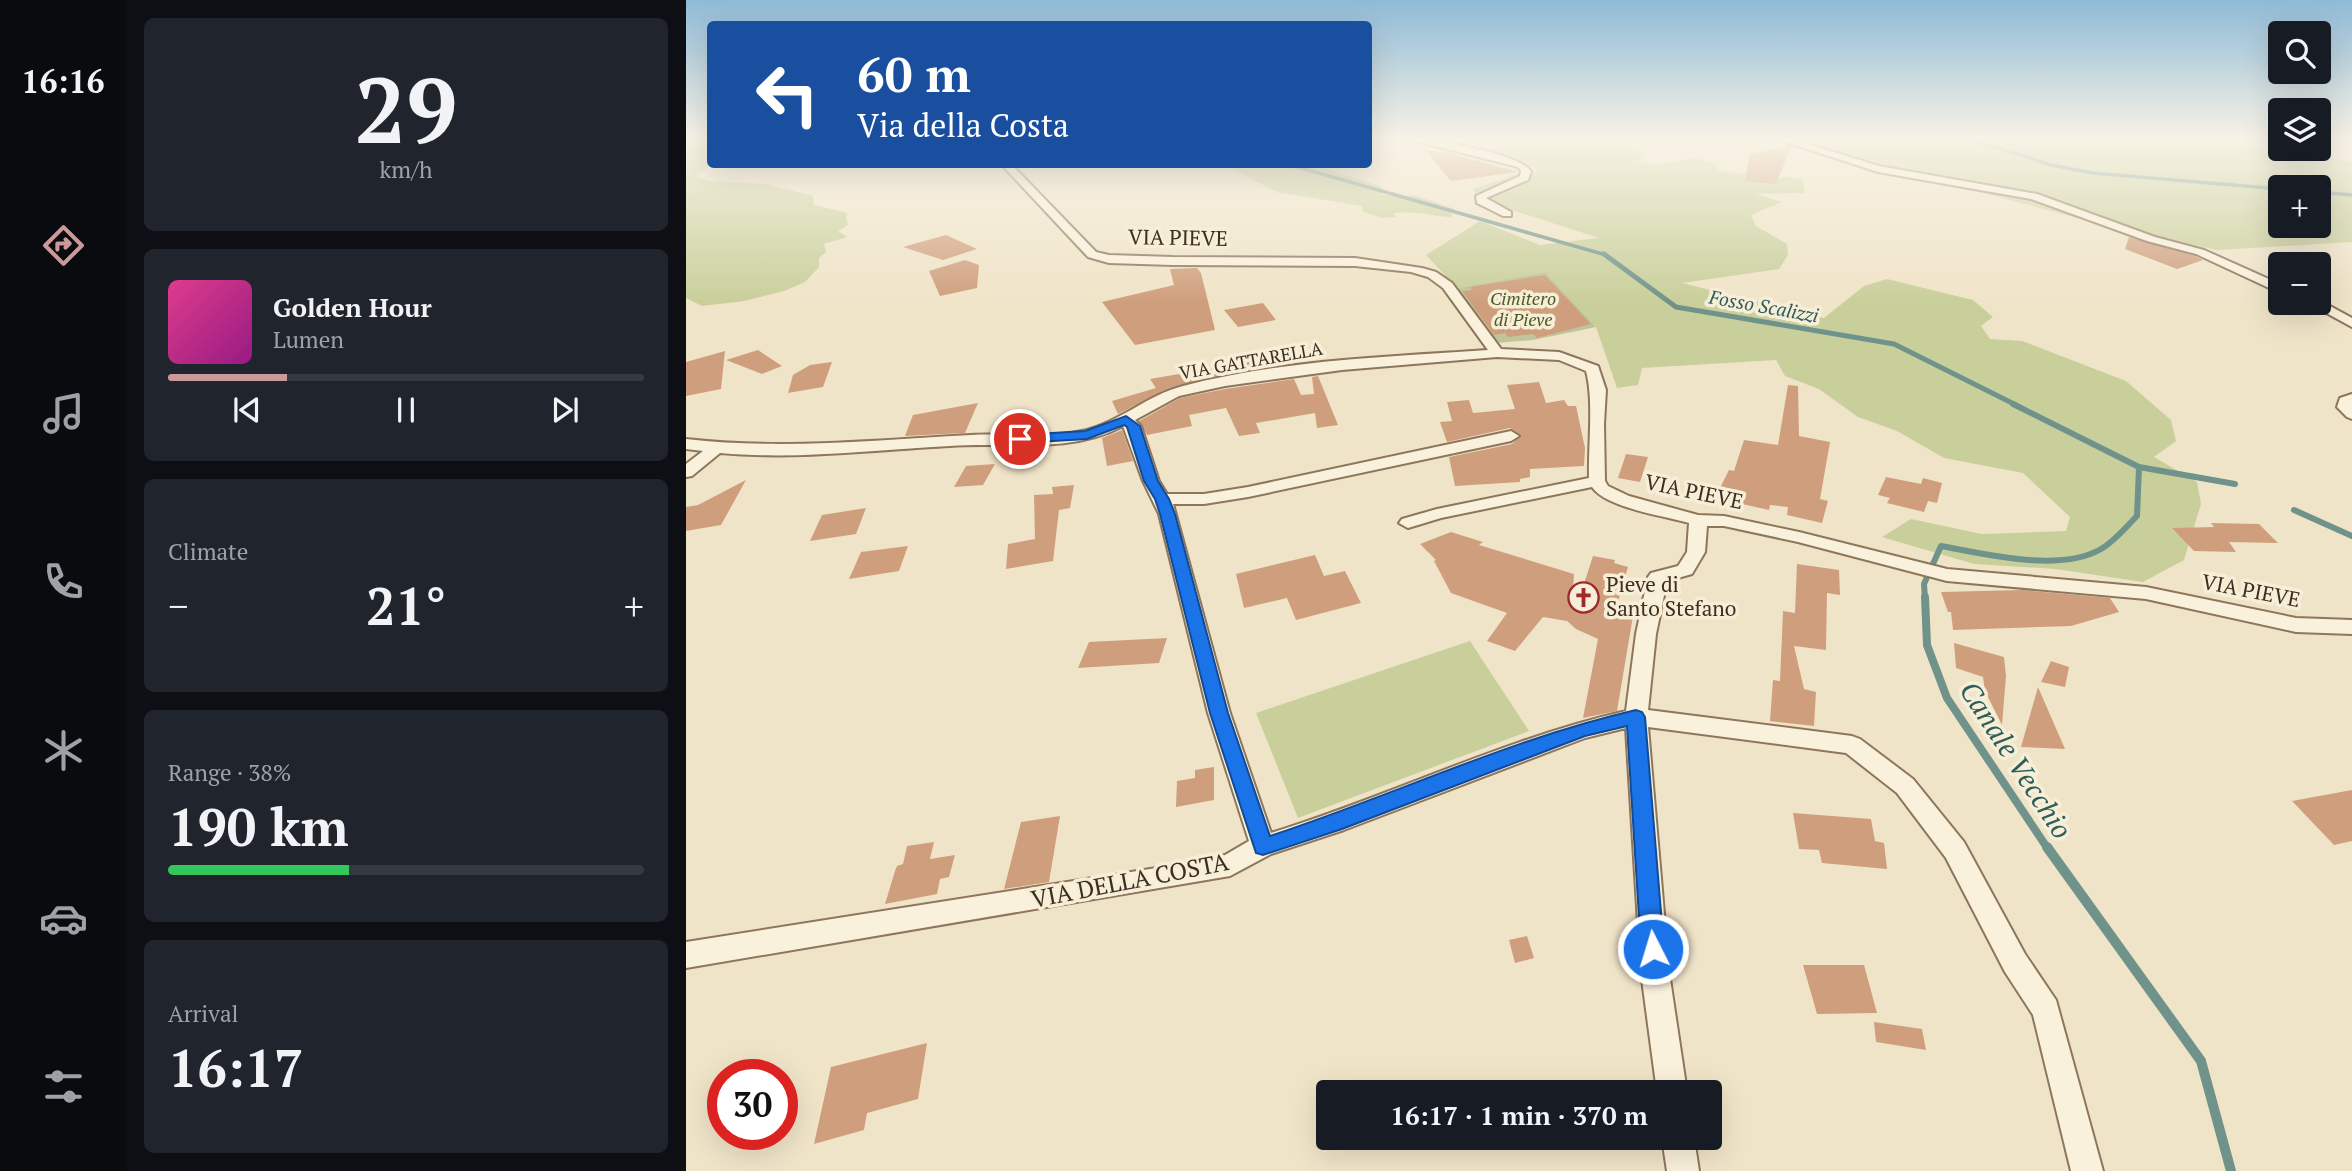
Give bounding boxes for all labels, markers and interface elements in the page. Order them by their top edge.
map controls [2268,21,2331,315]
button: search [2268,21,2331,84]
text: 60 m [857,41,971,106]
text: 29 [355,48,457,169]
icon: left [742,49,833,140]
text: 16:16 [21,60,105,102]
button: layers [2268,98,2331,161]
text: Via della Costa [857,104,1069,146]
text: km/h [379,154,433,185]
button: + [2268,175,2331,238]
icon: directions [39,221,88,270]
street label: VIA PIEVE [1128,222,1228,252]
button: − [2268,252,2331,315]
water label: Fosso Scalizzi [1706,283,1821,328]
park label: Cimitero di Pieve [1490,286,1556,331]
text: Golden Hour [273,290,432,324]
text: Lumen [273,324,344,355]
street label: VIA GATTARELLA [1177,335,1325,384]
icon: music [39,389,88,438]
icon: previous [228,391,266,429]
icon: pause [387,391,425,429]
icon: next [546,391,584,429]
pin [990,409,1050,469]
icon: arrive [1001,420,1039,458]
street label: VIA PIEVE [1643,467,1746,515]
text: Climate [168,536,248,567]
icon: phone [39,557,88,606]
street label: VIA PIEVE [2200,567,2303,613]
place label: Pieve di Santo Stefano [1606,570,1736,622]
text: 21° [366,571,446,640]
church icon: Pieve di Santo Stefano [1566,580,1600,614]
text: − [168,581,188,631]
text: + [624,581,644,631]
water label: Canale Vecchio [1952,674,2081,846]
icon: climate [39,726,88,775]
text: Range · 38% [168,757,291,788]
text: 190 km [168,792,349,861]
street label: VIA DELLA COSTA [1028,845,1232,915]
icon: car [39,894,88,943]
position arrow [1616,912,1690,986]
text: Arrival [168,998,239,1029]
text: 16:17 [168,1033,303,1102]
speed limit sign: 30 [707,1059,798,1150]
icon: filters [39,1062,88,1111]
text: 16:17 · 1 min · 370 m [1390,1098,1648,1132]

